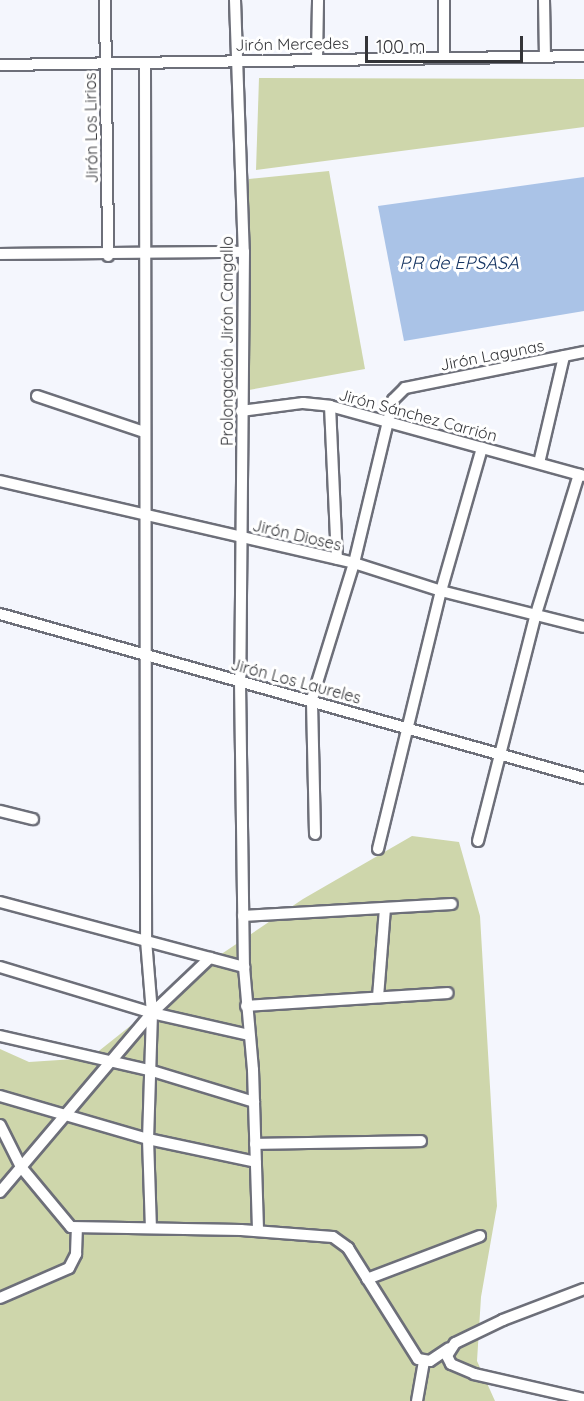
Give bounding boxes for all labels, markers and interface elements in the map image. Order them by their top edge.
scale bar [368,24,526,62]
street label: Jirón Mercedes [235,33,349,55]
text: 100 m [376,35,425,58]
street label: Jirón Los Lirios [80,72,102,184]
street label: Prolongación Jirón Cangallo [217,236,237,446]
water label: P.R de EPSASA [399,252,519,274]
street label: Jirón Lagunas [438,335,546,375]
street label: Jirón Sánchez Carrión [337,385,499,445]
street label: Jirón Dioses [251,515,343,555]
street label: Jirón Los Laureles [229,654,363,708]

